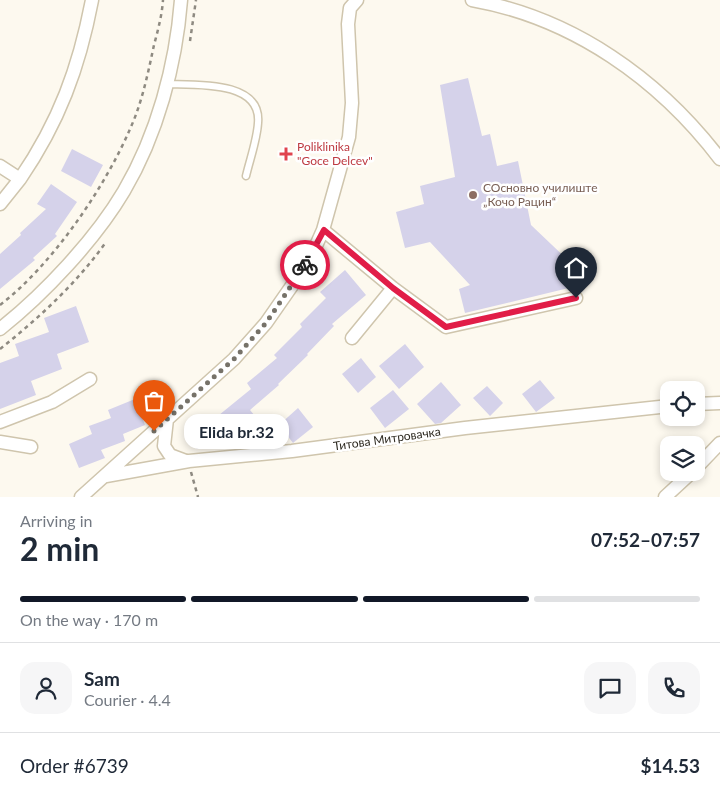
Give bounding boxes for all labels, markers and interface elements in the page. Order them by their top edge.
place label: Poliklinika "Goce Delcev" [297,139,373,168]
marker: Poliklinika "Goce Delcev" [279,147,293,161]
place label: СОсновно училиште „Кочо Рацин“ [483,180,597,209]
marker: СОсновно училиште „Кочо Рацин“ [467,189,479,201]
courier [280,240,330,290]
pin [555,247,597,298]
icon: bike [291,251,319,279]
icon: home [562,254,590,282]
pin [133,380,175,431]
map controls [660,381,705,481]
button: locate [660,381,705,426]
icon: bag [140,387,168,415]
callout: Elida br.32 [184,414,289,448]
text: Elida br.32 [199,422,274,441]
street label: Титова Митровачка [332,424,442,453]
button: layers [660,436,705,481]
text: Arriving in [20,511,93,530]
text: 07:52–07:57 [591,528,700,551]
text: 2 min [20,529,99,568]
text: On the way · 170 m [20,610,158,629]
button: person [20,662,72,714]
button: chat [584,662,636,714]
button: phone [648,662,700,714]
text: Sam [84,667,120,690]
text: Courier · 4.4 [84,690,171,709]
text: Order #6739 [20,754,129,777]
text: $14.53 [640,754,700,777]

